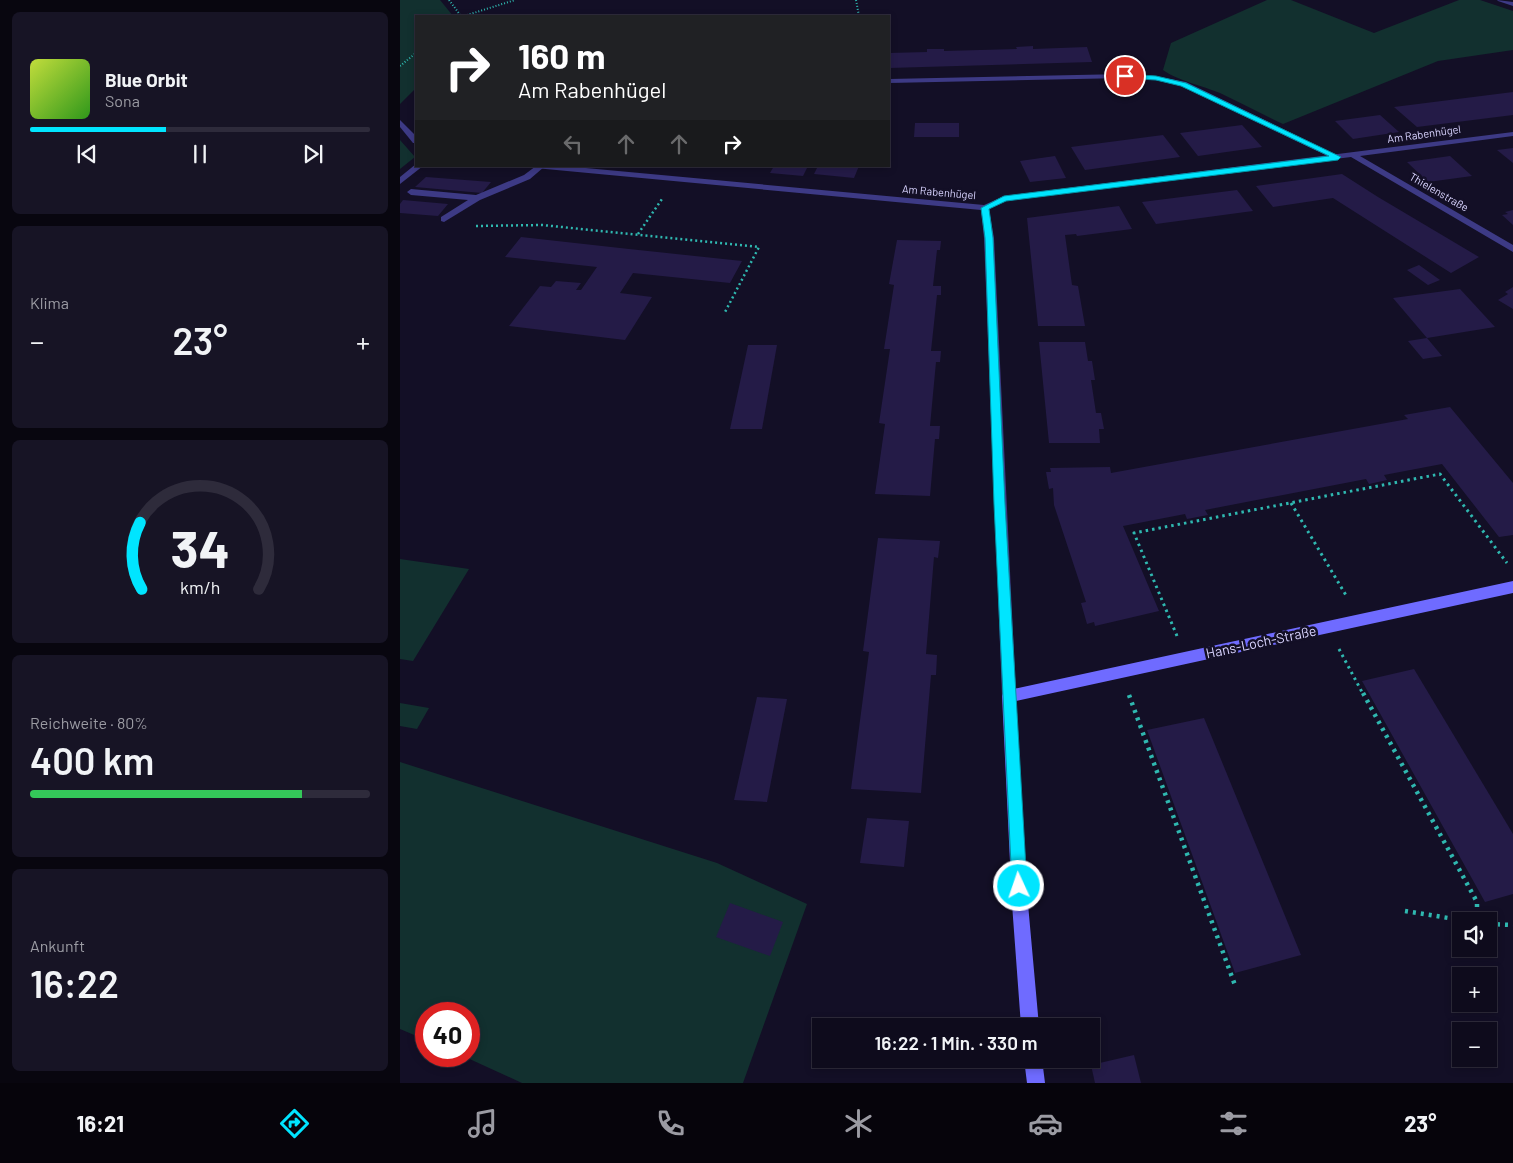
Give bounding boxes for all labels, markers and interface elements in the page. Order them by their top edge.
text: 160 m [518,34,605,76]
icon: right [435,35,500,100]
pin [1104,55,1146,97]
icon: arrive [1111,62,1139,90]
text: Blue Orbit [105,68,188,91]
text: Am Rabenhügel [518,76,666,102]
text: Sona [105,91,140,110]
street label: Am Rabenhügel [1386,122,1462,145]
icon: left [559,130,587,158]
icon: ahead [612,130,640,158]
icon: ahead [665,130,693,158]
icon: right [718,130,746,158]
icon: previous [73,140,101,168]
icon: pause [186,140,214,168]
icon: next [299,140,327,168]
street label: Thielenstraße [1407,169,1471,214]
street label: Am Rabenhügel [902,182,977,201]
text: Klima [30,293,69,312]
text: 23° [172,317,228,363]
text: − [30,324,44,358]
text: + [356,324,370,358]
text: 34 [170,516,230,578]
text: km/h [180,576,220,598]
street label: Hans-Loch-Straße [1204,621,1318,662]
text: Reichweite · 80% [30,713,148,732]
text: 400 km [30,737,154,783]
position arrow [992,859,1044,911]
map controls [1452,912,1497,1067]
button: sound [1452,912,1497,957]
text: Ankunft [30,936,85,955]
text: 16:22 [30,960,119,1006]
button: + [1452,967,1497,1012]
speed limit sign: 40 [415,1002,480,1067]
button: − [1452,1022,1497,1067]
text: 16:22 · 1 Min. · 330 m [875,1031,1037,1054]
icon: directions [277,1106,312,1141]
icon: music [465,1106,500,1141]
icon: phone [653,1106,688,1141]
icon: climate [841,1106,876,1141]
icon: car [1028,1106,1063,1141]
icon: filters [1216,1106,1251,1141]
text: 16:21 [76,1110,124,1136]
text: 23° [1404,1110,1436,1136]

